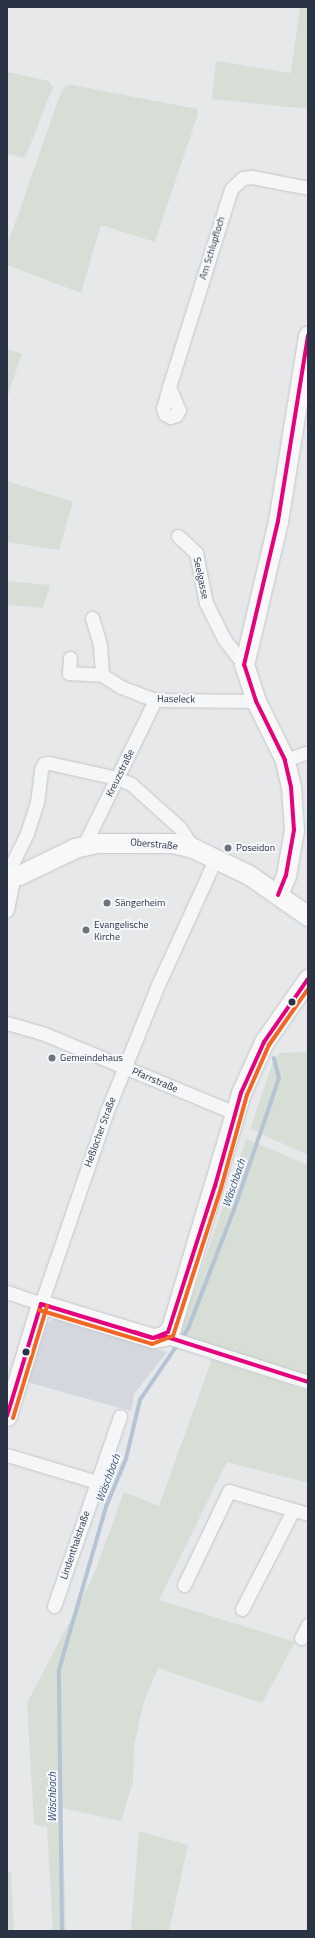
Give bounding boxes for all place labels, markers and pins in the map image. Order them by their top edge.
place label: Poseidon [236,842,275,854]
marker: Poseidon [223,843,233,853]
place label: Sängerheim [115,897,165,909]
marker: Sängerheim [102,898,112,908]
place label: Evangelische Kirche [94,918,149,942]
marker: Evangelische Kirche [81,925,91,935]
unlabelled marker [287,997,297,1007]
place label: Gemeindehaus [60,1052,123,1064]
marker: Gemeindehaus [47,1053,57,1063]
unlabelled marker [21,1347,31,1357]

